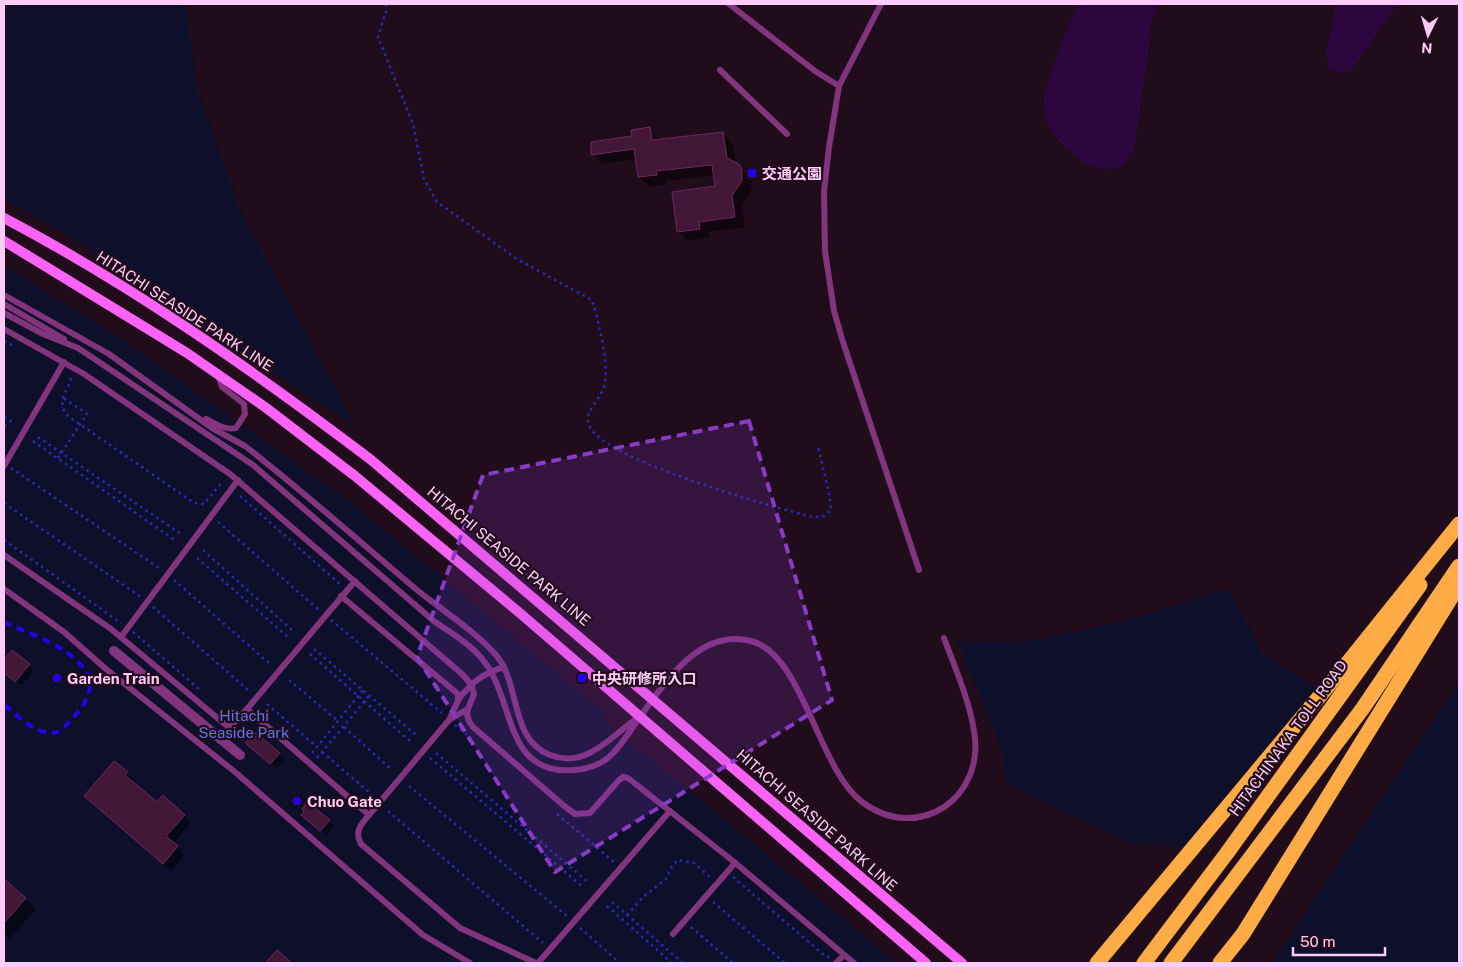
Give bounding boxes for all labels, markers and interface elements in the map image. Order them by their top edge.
north arrow [1403,10,1453,60]
text: N [1421,40,1433,56]
place label: 交通公園 [762,165,822,182]
marker: 交通公園 [746,167,758,179]
street label: HITACHI SEASIDE PARK LINE [93,247,277,375]
street label: HITACHI SEASIDE PARK LINE [424,483,594,629]
street label: HITACHINAKA TOLL ROAD [1226,657,1350,819]
place label: Garden Train [67,670,160,687]
place label: 中央研修所入口 [592,670,697,687]
marker: Garden Train [51,672,63,684]
marker: 中央研修所入口 [576,672,588,684]
park label: Hitachi Seaside Park [199,707,289,741]
street label: HITACHI SEASIDE PARK LINE [733,746,901,894]
place label: Chuo Gate [307,793,382,810]
marker: Chuo Gate [291,795,303,807]
scale bar [1293,924,1386,956]
text: 50 m [1300,933,1335,950]

